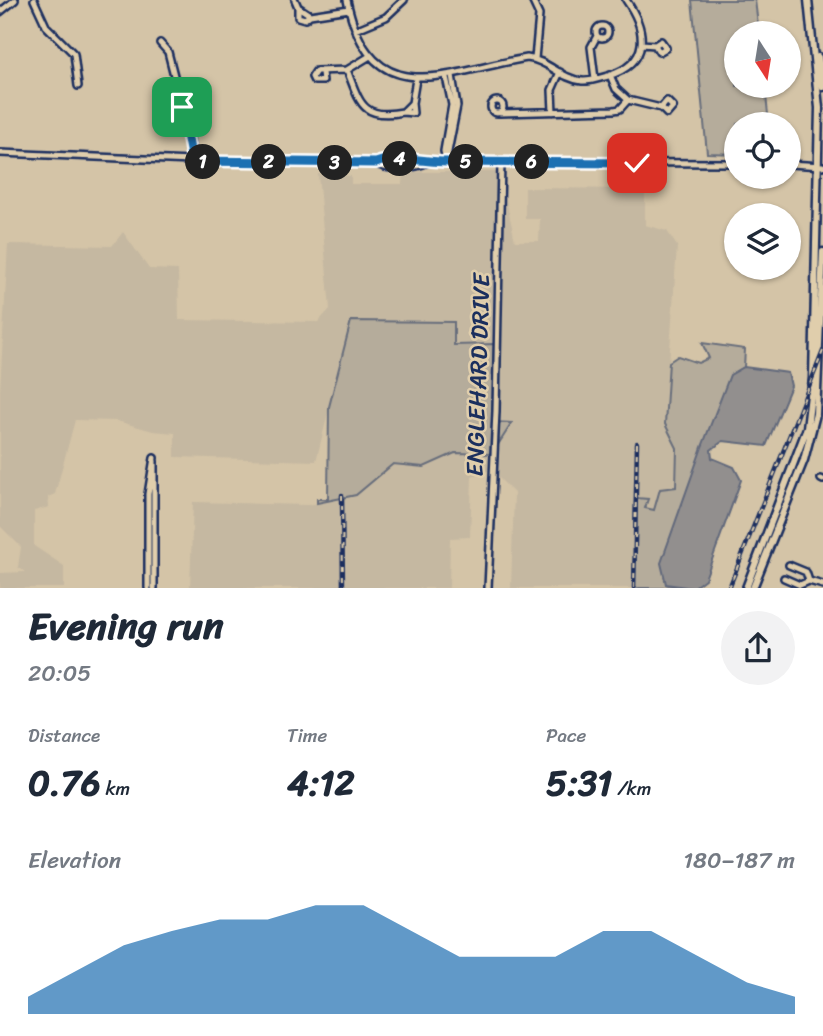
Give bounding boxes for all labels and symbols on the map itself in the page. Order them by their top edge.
north arrow [724,21,802,98]
pin [152,77,212,137]
pin [607,133,667,193]
pin: 4 [382,142,418,176]
pin: 1 [186,144,220,180]
pin: 2 [252,144,286,180]
pin: 5 [448,144,484,180]
pin: 6 [514,144,550,180]
pin: 3 [318,146,352,180]
street label: ENGLEHARD DRIVE [453,271,503,477]

